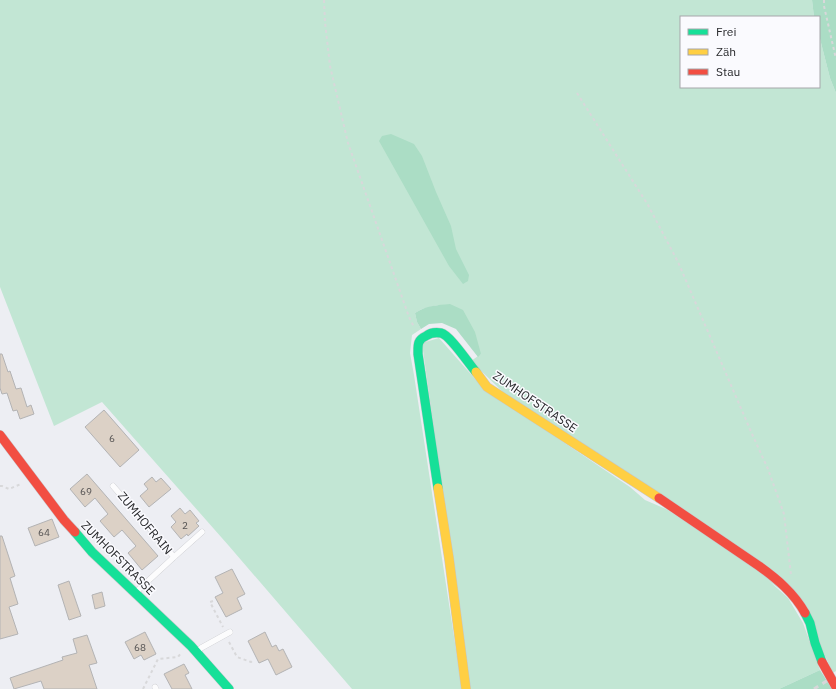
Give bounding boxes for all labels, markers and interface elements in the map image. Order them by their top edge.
legend [680,16,820,88]
text: Frei [716,24,736,39]
text: Zäh [716,44,736,59]
text: Stau [716,64,740,79]
street label: ZUMHOFSTRASSE [490,368,580,435]
house number: 6 [109,432,115,445]
house number: 69 [80,485,92,498]
street label: ZUMHOFRAIN [115,488,176,557]
street label: ZUMHOFSTRASSE [78,518,158,598]
house number: 2 [182,519,188,532]
house number: 64 [38,526,50,539]
house number: 68 [134,641,146,654]

